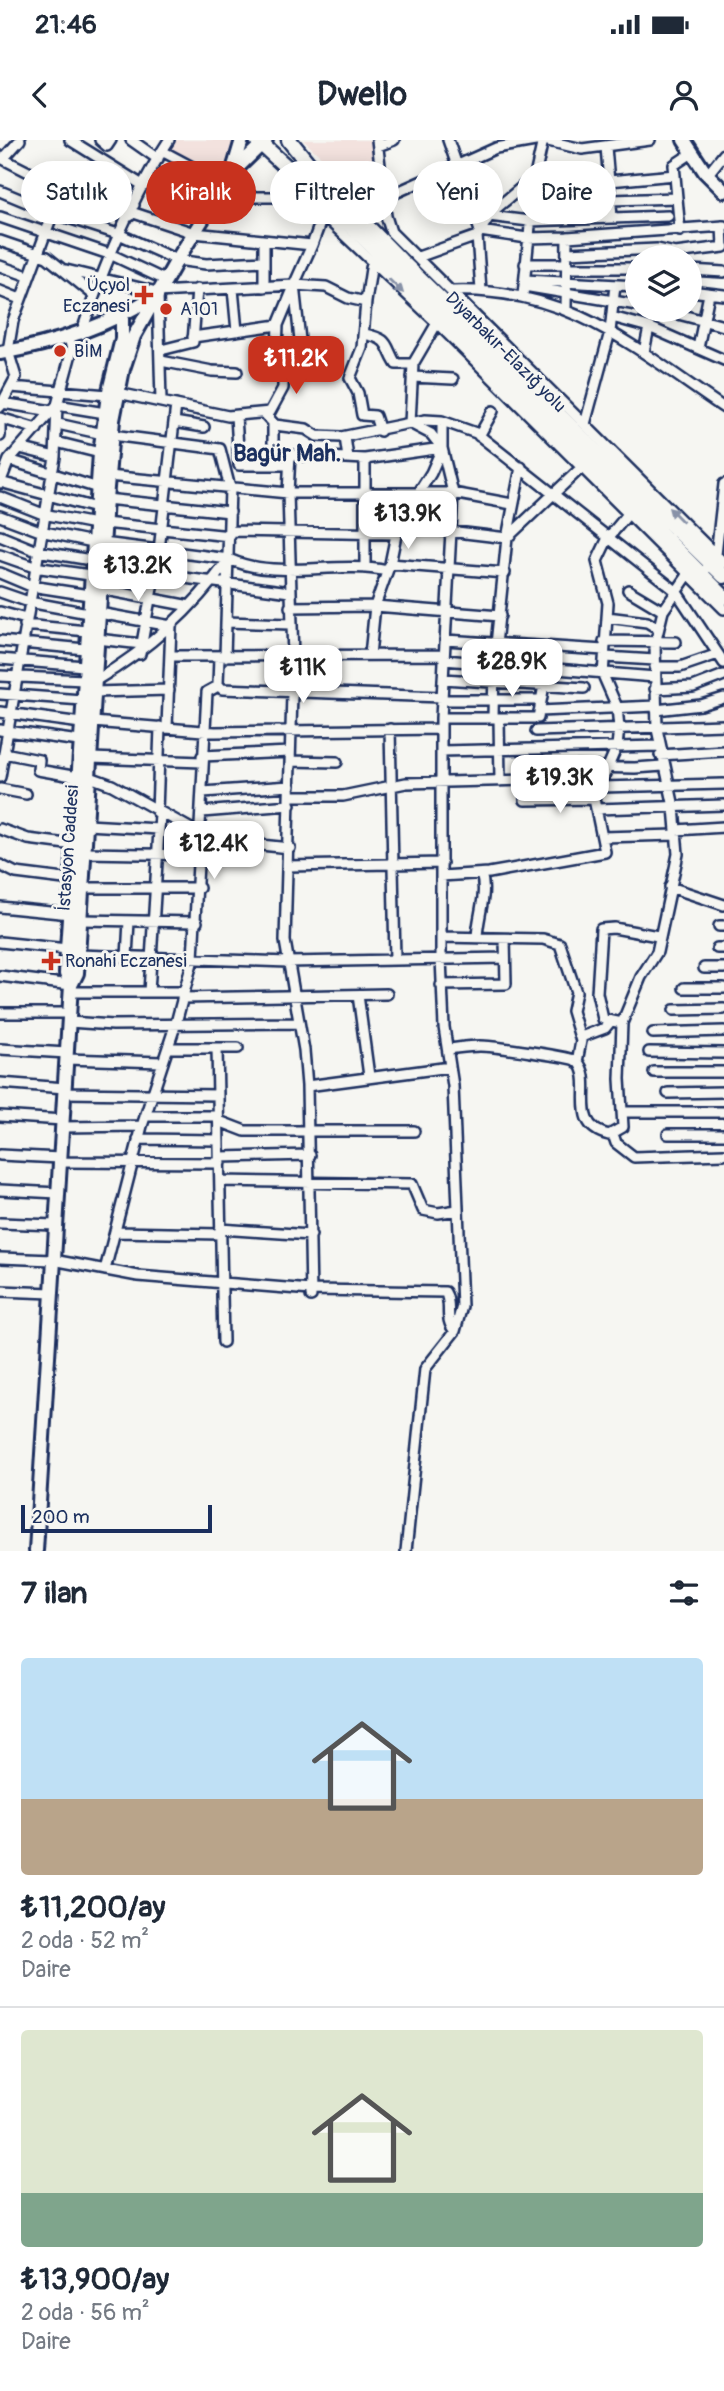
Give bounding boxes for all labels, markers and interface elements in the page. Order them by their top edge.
text: 21:46 [35,9,97,41]
text: Dwello [317,75,407,115]
icon: back [21,76,59,114]
icon: person [665,76,703,114]
chip: Satılık [21,161,132,224]
chip: Kiralık [146,161,256,224]
chip: Filtreler [270,161,399,224]
chip: Yeni [413,161,503,224]
chip: Daire [517,161,616,224]
map controls [625,245,702,322]
button: layers [625,245,702,322]
place label: Üçyol Eczanesi [63,274,130,318]
one-way arrow [388,277,405,294]
marker: Üçyol Eczanesi [136,287,152,303]
street label: Diyarbakır-Elazığ yolu [440,287,571,418]
place label: A101 [180,298,218,321]
marker: A101 [158,301,174,317]
pin: ₺11.2K [239,336,353,396]
place label: BİM [74,340,102,363]
marker: BİM [52,343,68,359]
text: ₺11.2K [264,344,328,373]
district label: Bagür Mah. [233,439,341,468]
pin: ₺13.9K [351,492,465,551]
text: ₺13.9K [375,499,441,528]
one-way arrow [667,506,684,523]
pin: ₺13.2K [81,544,195,603]
text: ₺13.2K [104,551,172,580]
pin: ₺28.9K [455,640,569,699]
pin: ₺11K [262,645,344,705]
text: ₺28.9K [478,647,547,676]
text: ₺11K [280,653,326,682]
pin: ₺19.3K [503,756,617,815]
text: ₺19.3K [527,763,593,792]
street label: İstasyon Caddesi [53,784,84,912]
pin: ₺12.4K [157,822,271,881]
text: ₺12.4K [180,829,248,858]
place label: Ronahi Eczanesi [65,950,187,973]
marker: Ronahi Eczanesi [43,953,59,969]
scale bar [21,1502,212,1534]
text: 200 m [32,1505,90,1529]
icon: filters [665,1574,703,1612]
text: 7 ilan [21,1575,87,1612]
icon: home [299,1703,425,1829]
text: ₺11,200/ay [21,1889,165,1926]
text: 2 oda · 52 m² [21,1926,149,1955]
text: Daire [21,1955,70,1984]
icon: home [299,2075,425,2201]
text: ₺13,900/ay [21,2261,169,2298]
text: 2 oda · 56 m² [21,2298,150,2327]
text: Daire [21,2327,70,2356]

